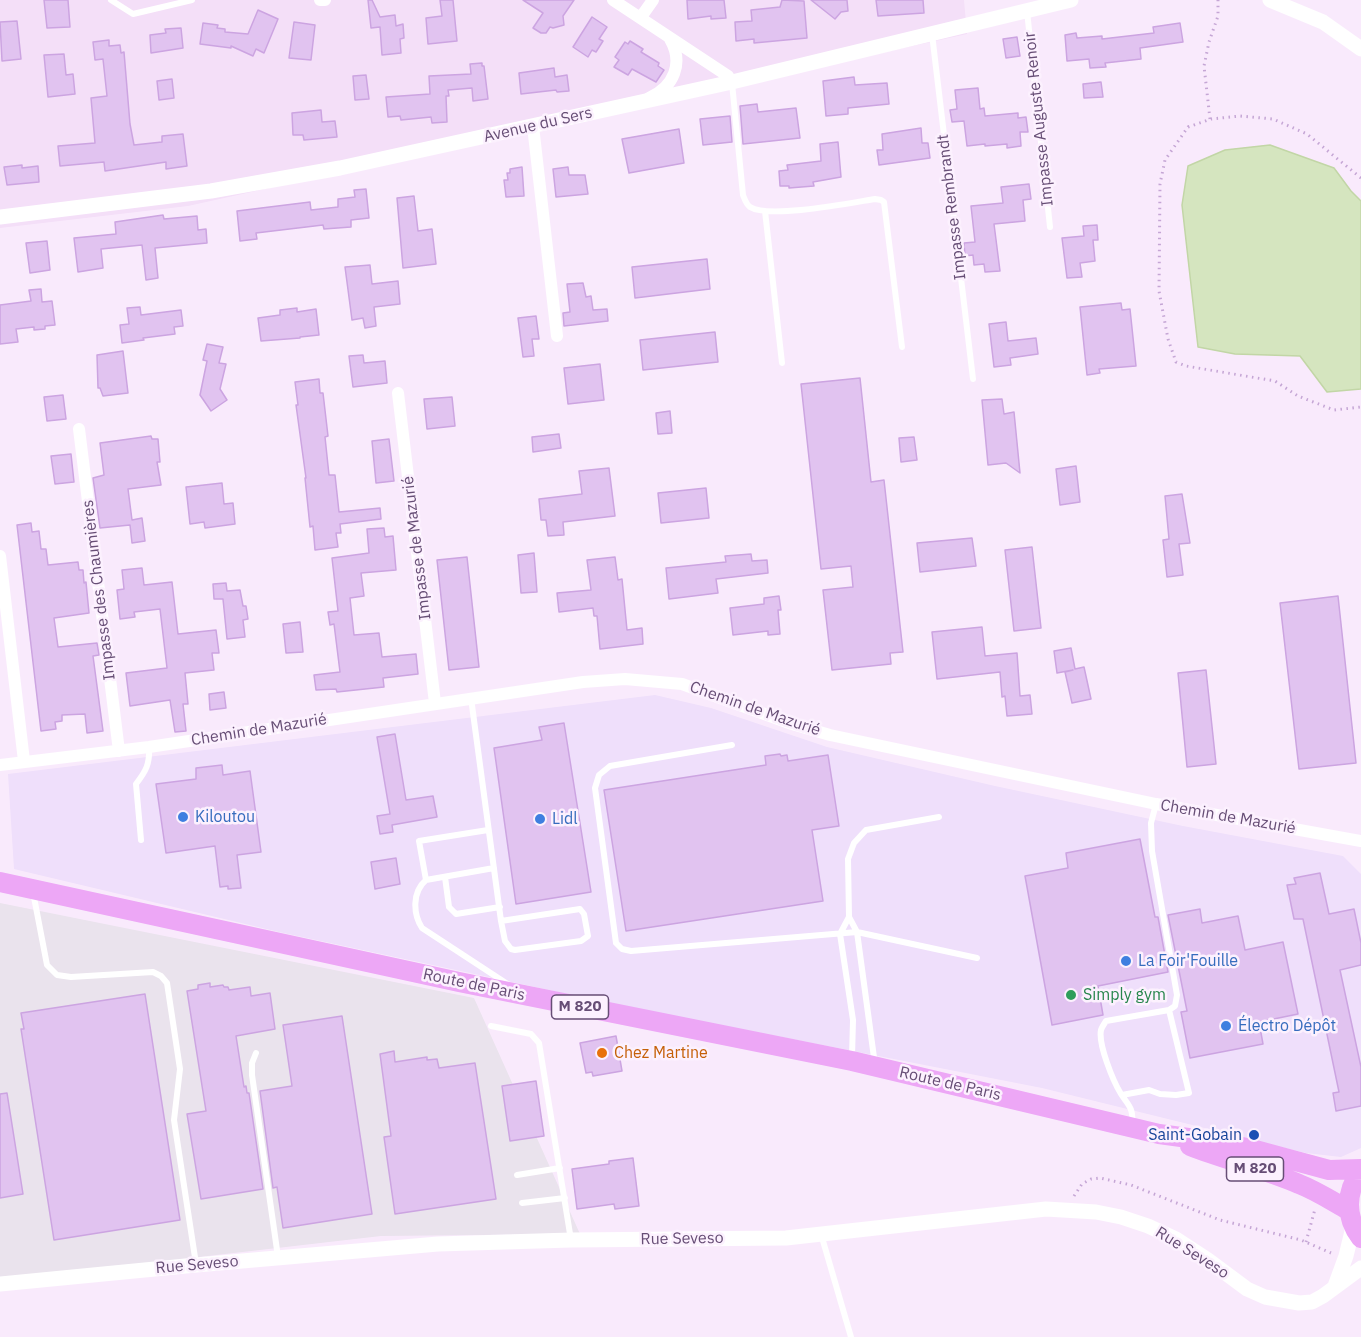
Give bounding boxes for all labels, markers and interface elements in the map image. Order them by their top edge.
street label: Impasse Auguste Renoir [1020,31,1058,207]
street label: Avenue du Sers [482,103,594,147]
street label: Impasse Rembrandt [934,133,970,281]
street label: Impasse de Mazurié [399,475,435,621]
street label: Impasse des Chaumières [78,499,120,681]
street label: Chemin de Mazurié [687,678,823,740]
street label: Chemin de Mazurié [190,710,328,750]
street label: Chemin de Mazurié [1159,796,1297,838]
place label: Kiloutou [195,807,255,827]
place label: Lidl [552,809,578,829]
marker: Kiloutou [176,810,190,824]
marker: Lidl [533,812,547,826]
place label: La Foir'Fouille [1138,951,1238,971]
marker: La Foir'Fouille [1119,954,1133,968]
street label: Route de Paris [421,965,527,1005]
place label: Simply gym [1083,985,1166,1005]
marker: Simply gym [1064,988,1078,1002]
road number: M 820 [552,995,608,1019]
place label: Électro Dépôt [1238,1016,1336,1036]
marker: Électro Dépôt [1219,1019,1233,1033]
place label: Chez Martine [614,1043,708,1063]
marker: Chez Martine [595,1046,609,1060]
street label: Route de Paris [897,1063,1003,1105]
place label: Saint-Gobain [1148,1125,1242,1145]
marker: Saint-Gobain [1247,1128,1261,1142]
road number: M 820 [1226,1157,1284,1181]
street label: Rue Seveso [1152,1223,1232,1283]
street label: Rue Seveso [640,1229,724,1249]
street label: Rue Seveso [155,1252,239,1278]

